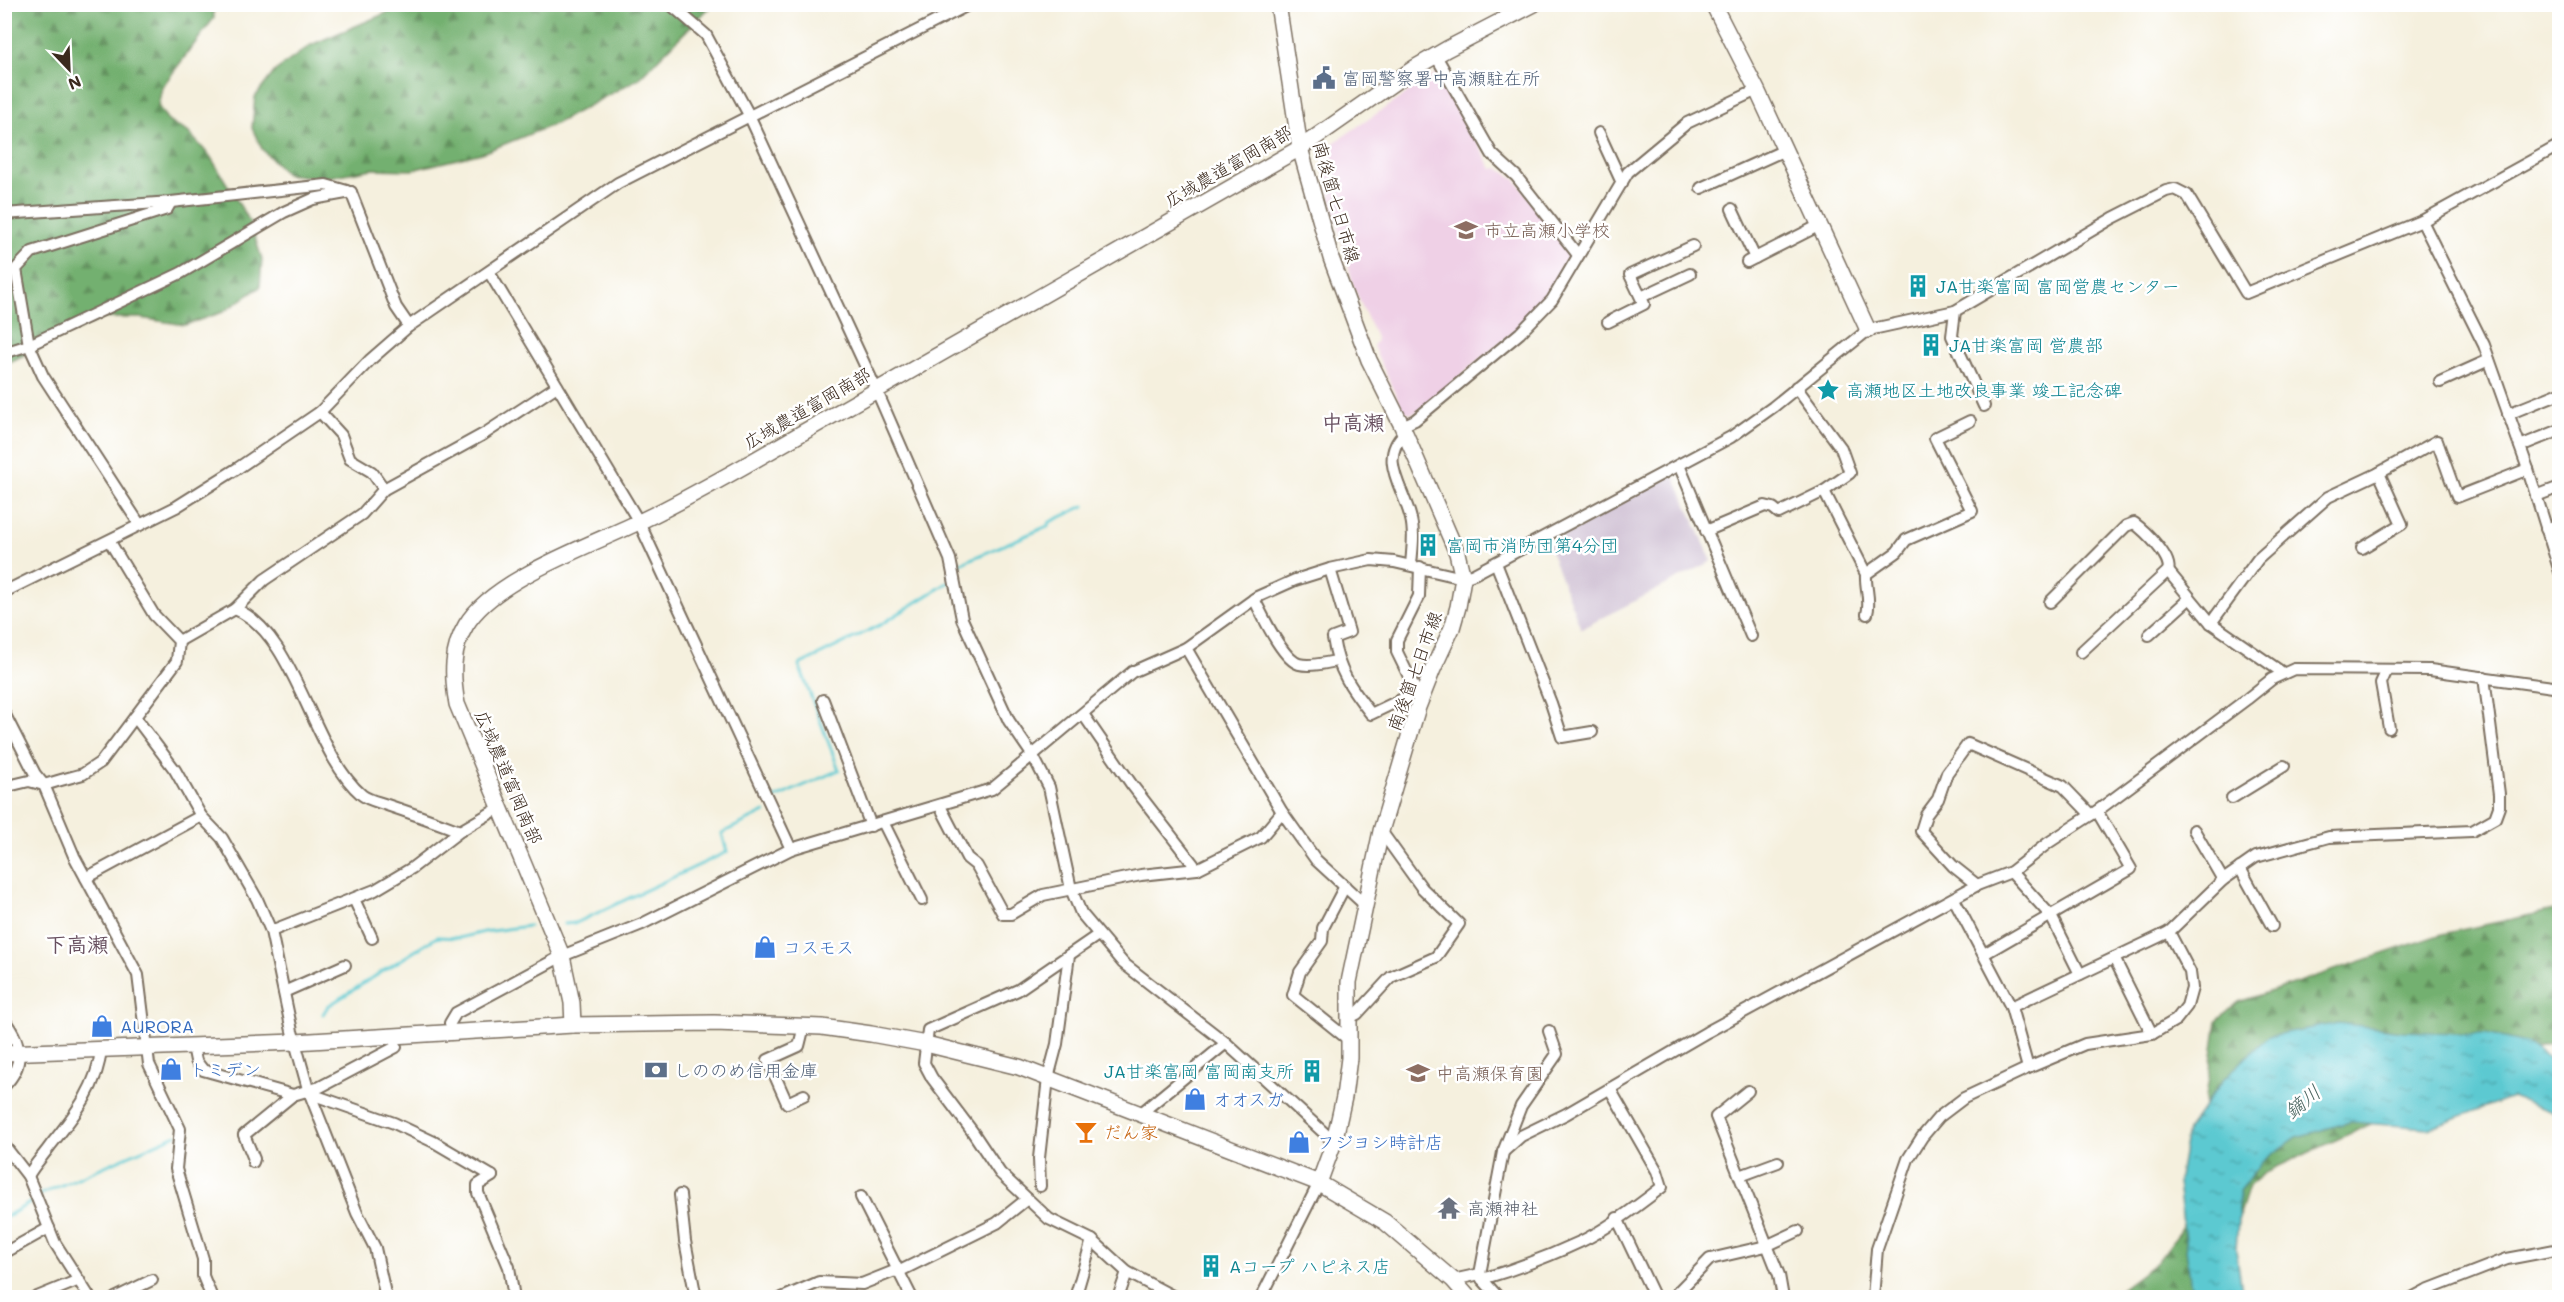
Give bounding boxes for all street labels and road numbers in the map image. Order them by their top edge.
street label: 広域農道富岡南部 [1160,120,1296,212]
street label: 南後箇七日市線 [1308,138,1366,266]
street label: 広域農道富岡南部 [739,362,875,454]
street label: 南後箇七日市線 [1381,608,1447,734]
street label: 広域農道富岡南部 [470,706,548,848]

